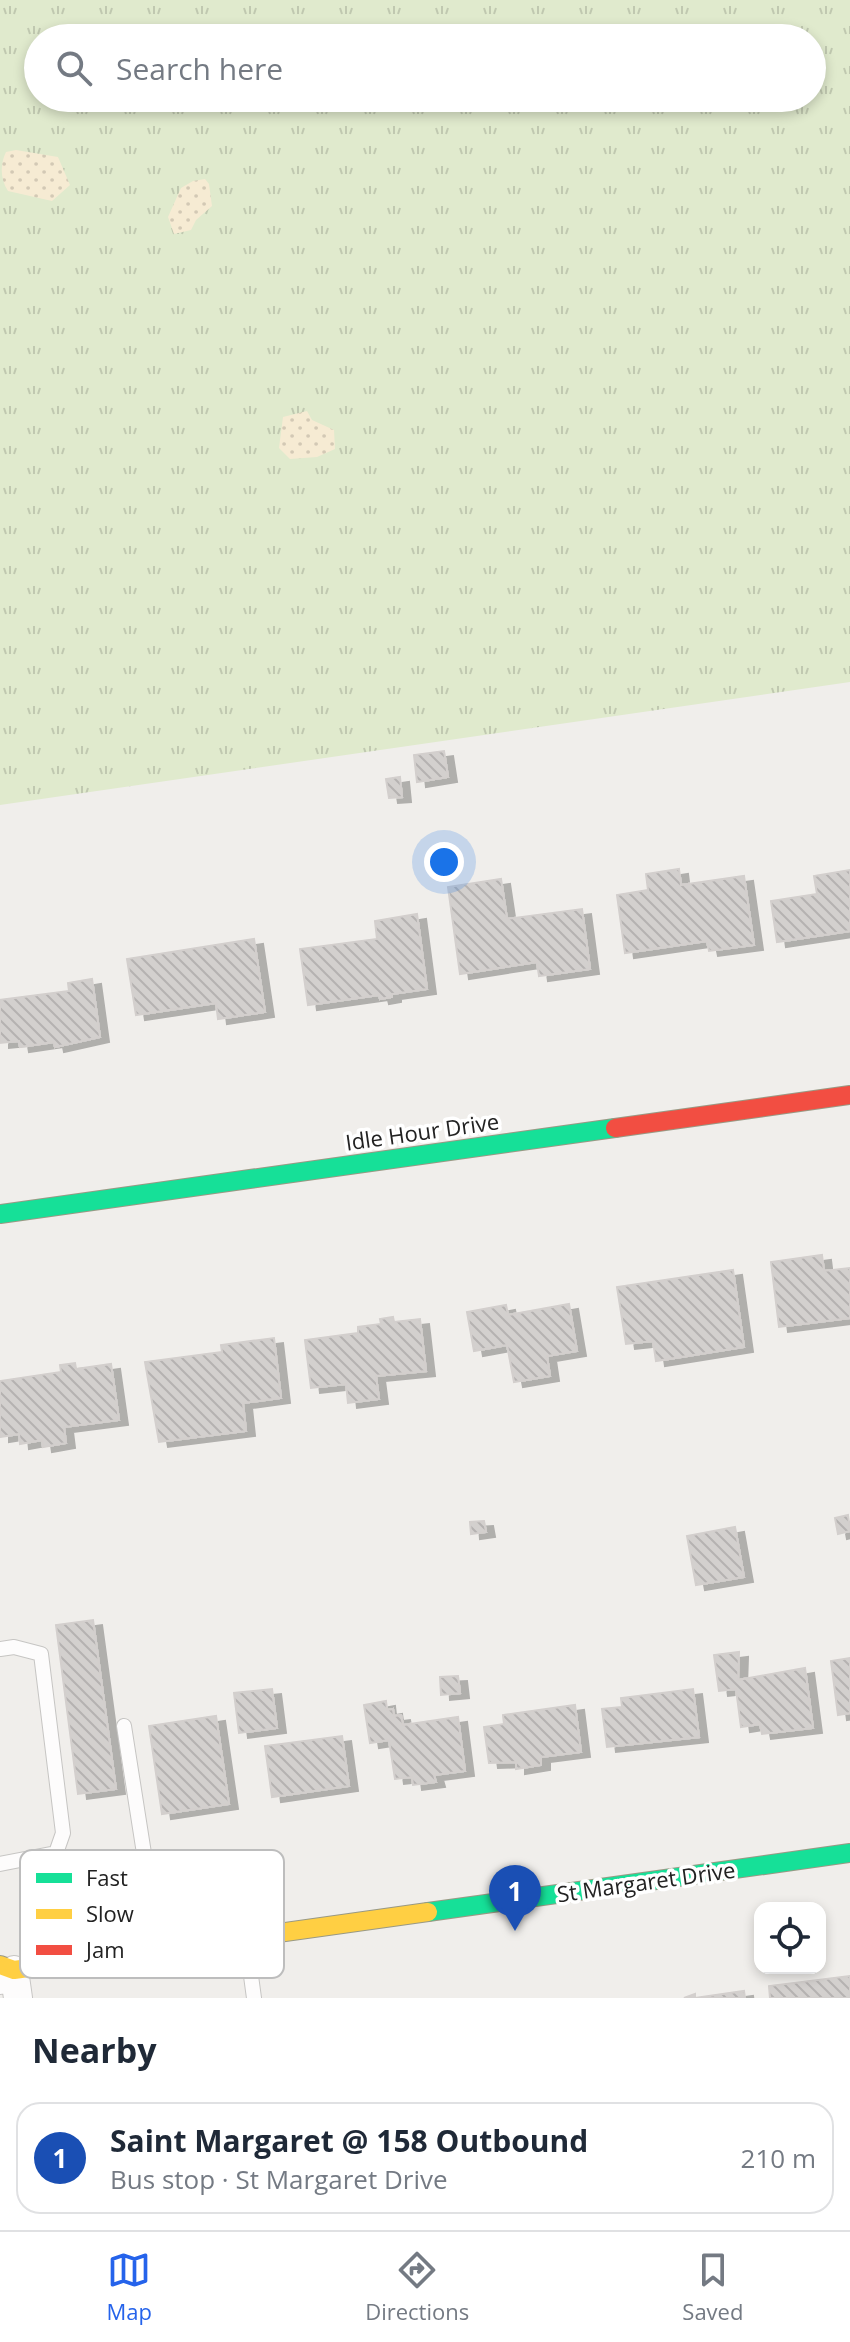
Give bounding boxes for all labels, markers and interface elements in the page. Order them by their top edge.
search box [24,24,826,112]
icon: search [52,46,96,90]
text: Search here [116,48,283,89]
your location [424,842,464,882]
street label: Idle Hour Drive [343,1105,501,1157]
legend [20,1850,284,1978]
street label: St Margaret Drive [555,1854,737,1908]
text: Fast [86,1862,128,1892]
pin: 1 [489,1865,541,1931]
text: Slow [86,1898,134,1928]
map controls [754,1902,826,1974]
button: locate [754,1902,826,1974]
text: Jam [84,1934,125,1964]
text: Nearby [32,2027,157,2073]
text: Saint Margaret @ 158 Outbound [110,2120,588,2161]
text: 1 [53,2140,67,2176]
text: 210 m [741,2140,816,2176]
text: Bus stop · St Margaret Drive [110,2161,448,2197]
tab: Map [107,2248,152,2326]
tab: Directions [365,2248,469,2326]
tab: Saved [682,2248,743,2326]

